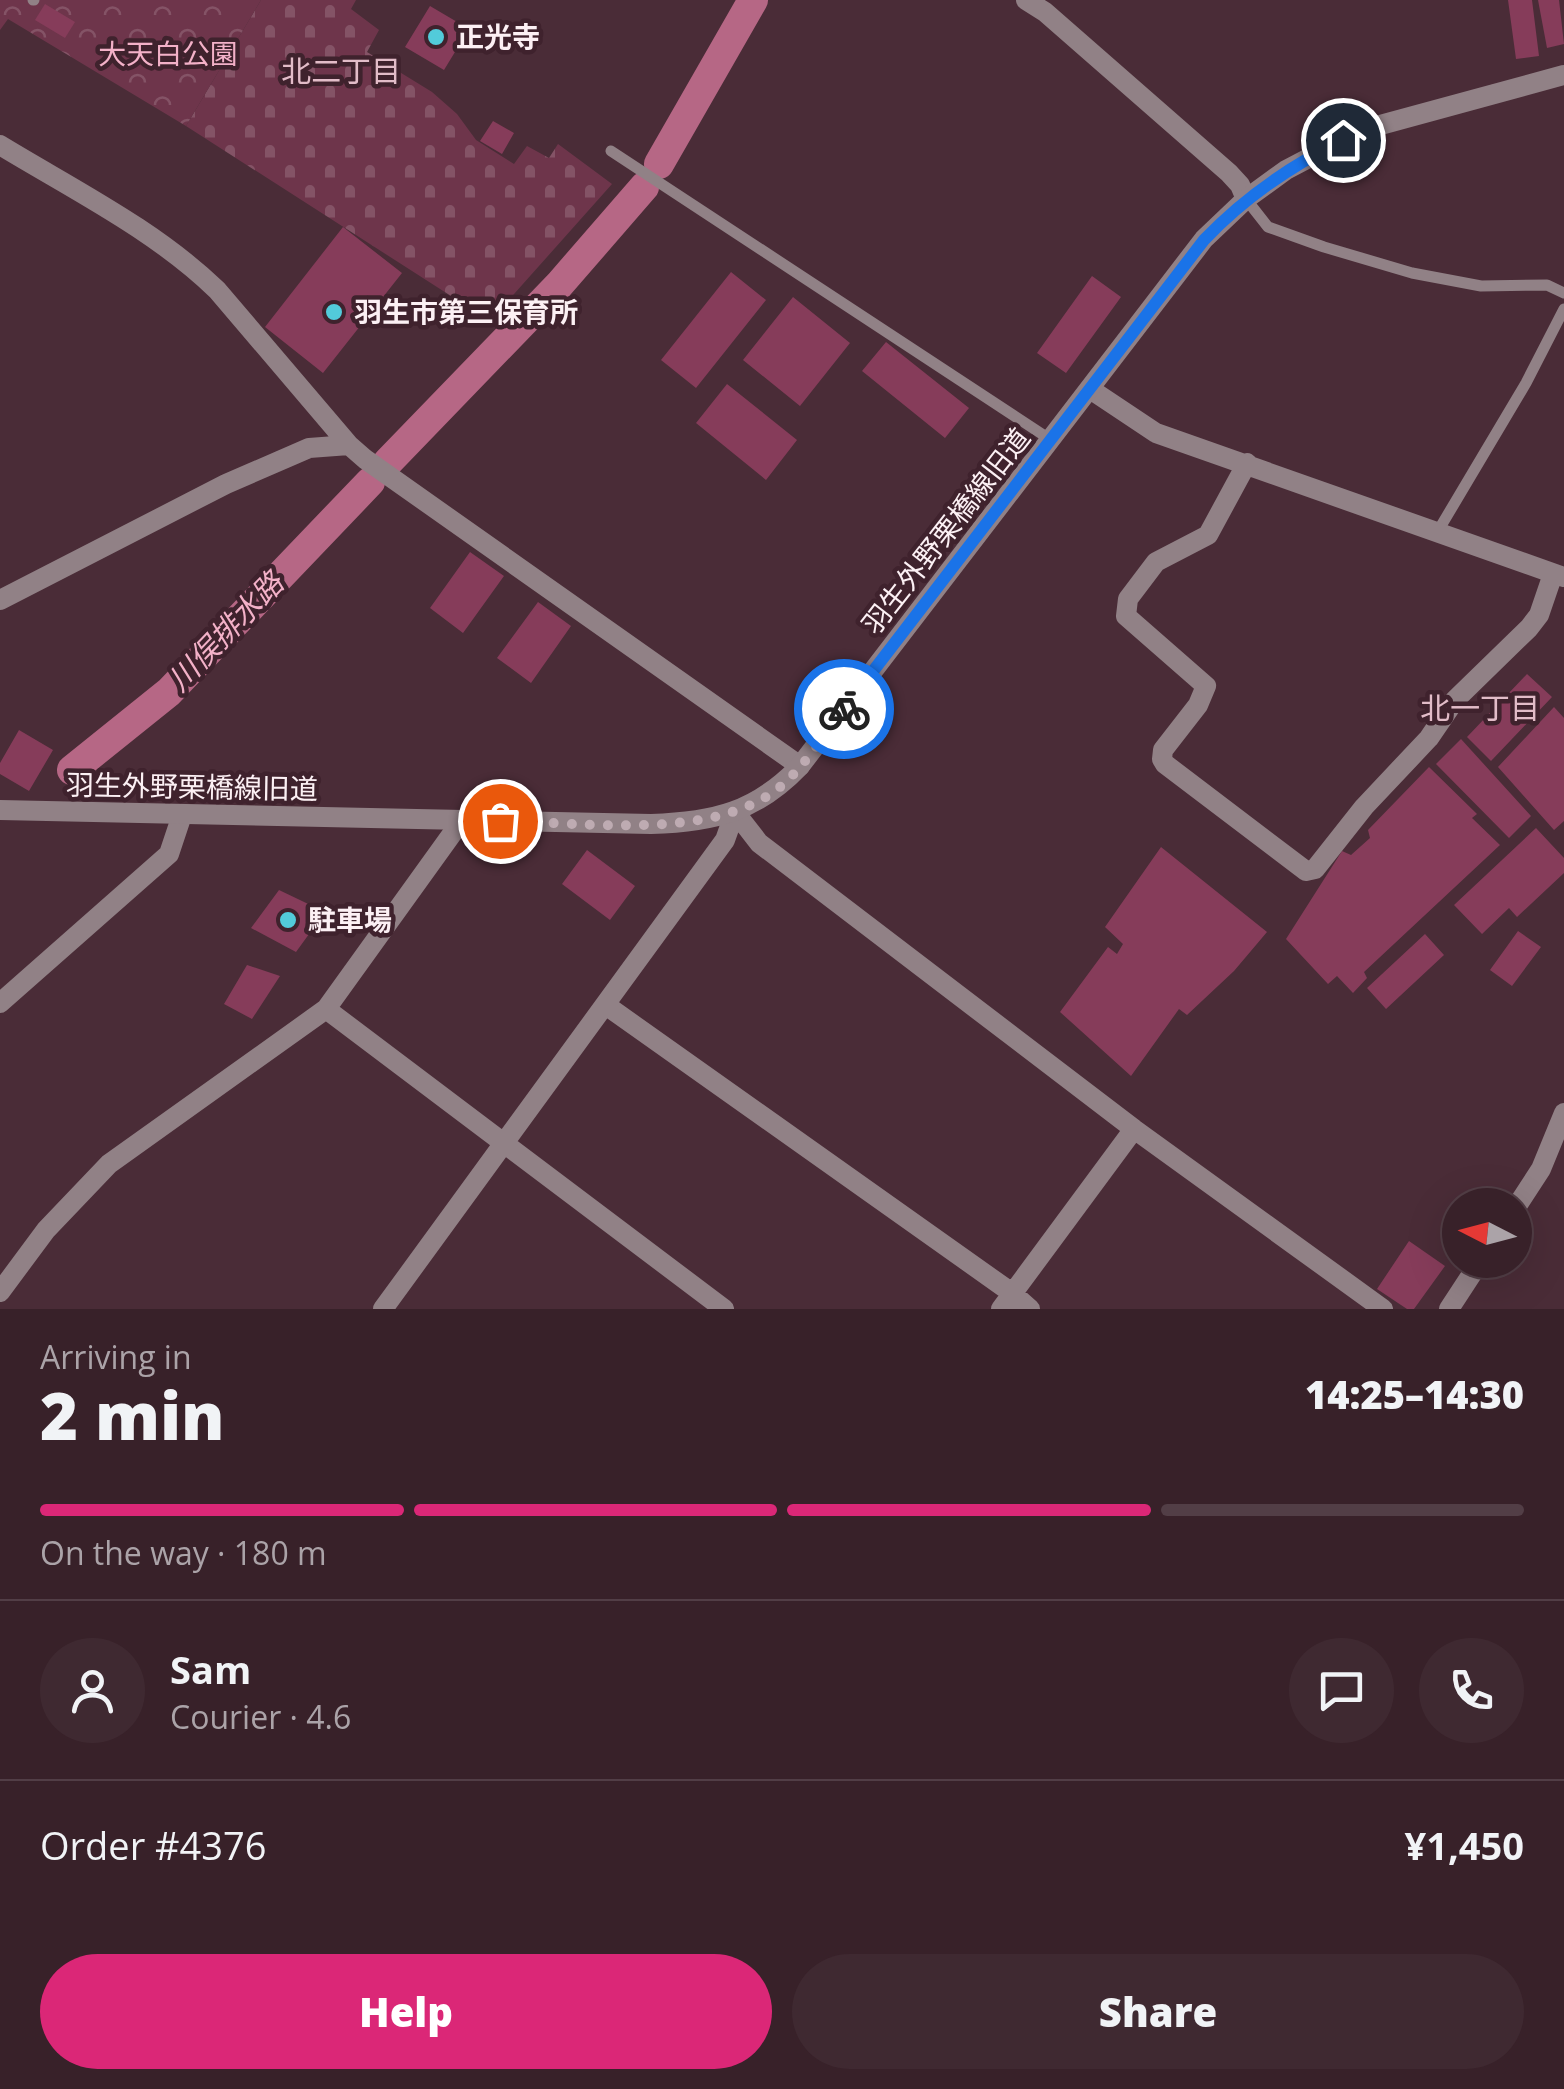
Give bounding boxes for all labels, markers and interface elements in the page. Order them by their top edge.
place label: 正光寺 [456,17,540,55]
marker: 正光寺 [425,26,447,48]
park label: 大天白公園 [98,34,238,72]
district label: 北二丁目 [281,50,401,91]
pin [1301,98,1386,183]
icon: home [1316,113,1371,168]
place label: 羽生市第三保育所 [354,292,578,330]
marker: 羽生市第三保育所 [323,301,345,323]
street label: 羽生外野栗橋線旧道 [853,419,1038,641]
water label: 川俣排水路 [158,561,294,699]
courier [794,659,894,759]
icon: bike [817,682,872,737]
district label: 北一丁目 [1420,687,1540,728]
street label: 羽生外野栗橋線旧道 [66,765,318,807]
pin [458,779,543,864]
icon: bag [473,794,528,849]
place label: 駐車場 [308,900,392,938]
marker: 駐車場 [277,909,299,931]
north arrow [1442,1188,1532,1278]
map controls [1442,1188,1532,1278]
text: Arriving in [40,1335,192,1378]
text: 14:25–14:30 [1305,1368,1524,1420]
text: 2 min [40,1371,225,1459]
text: On the way · 180 m [40,1531,327,1574]
button: person [40,1638,145,1743]
button: chat [1289,1638,1394,1743]
button: phone [1419,1638,1524,1743]
text: Sam [170,1643,251,1695]
text: Courier · 4.6 [170,1695,351,1738]
text: Order #4376 [40,1819,267,1871]
text: ¥1,450 [1405,1819,1524,1871]
button: Help [40,1954,772,2069]
button: Share [792,1954,1524,2069]

